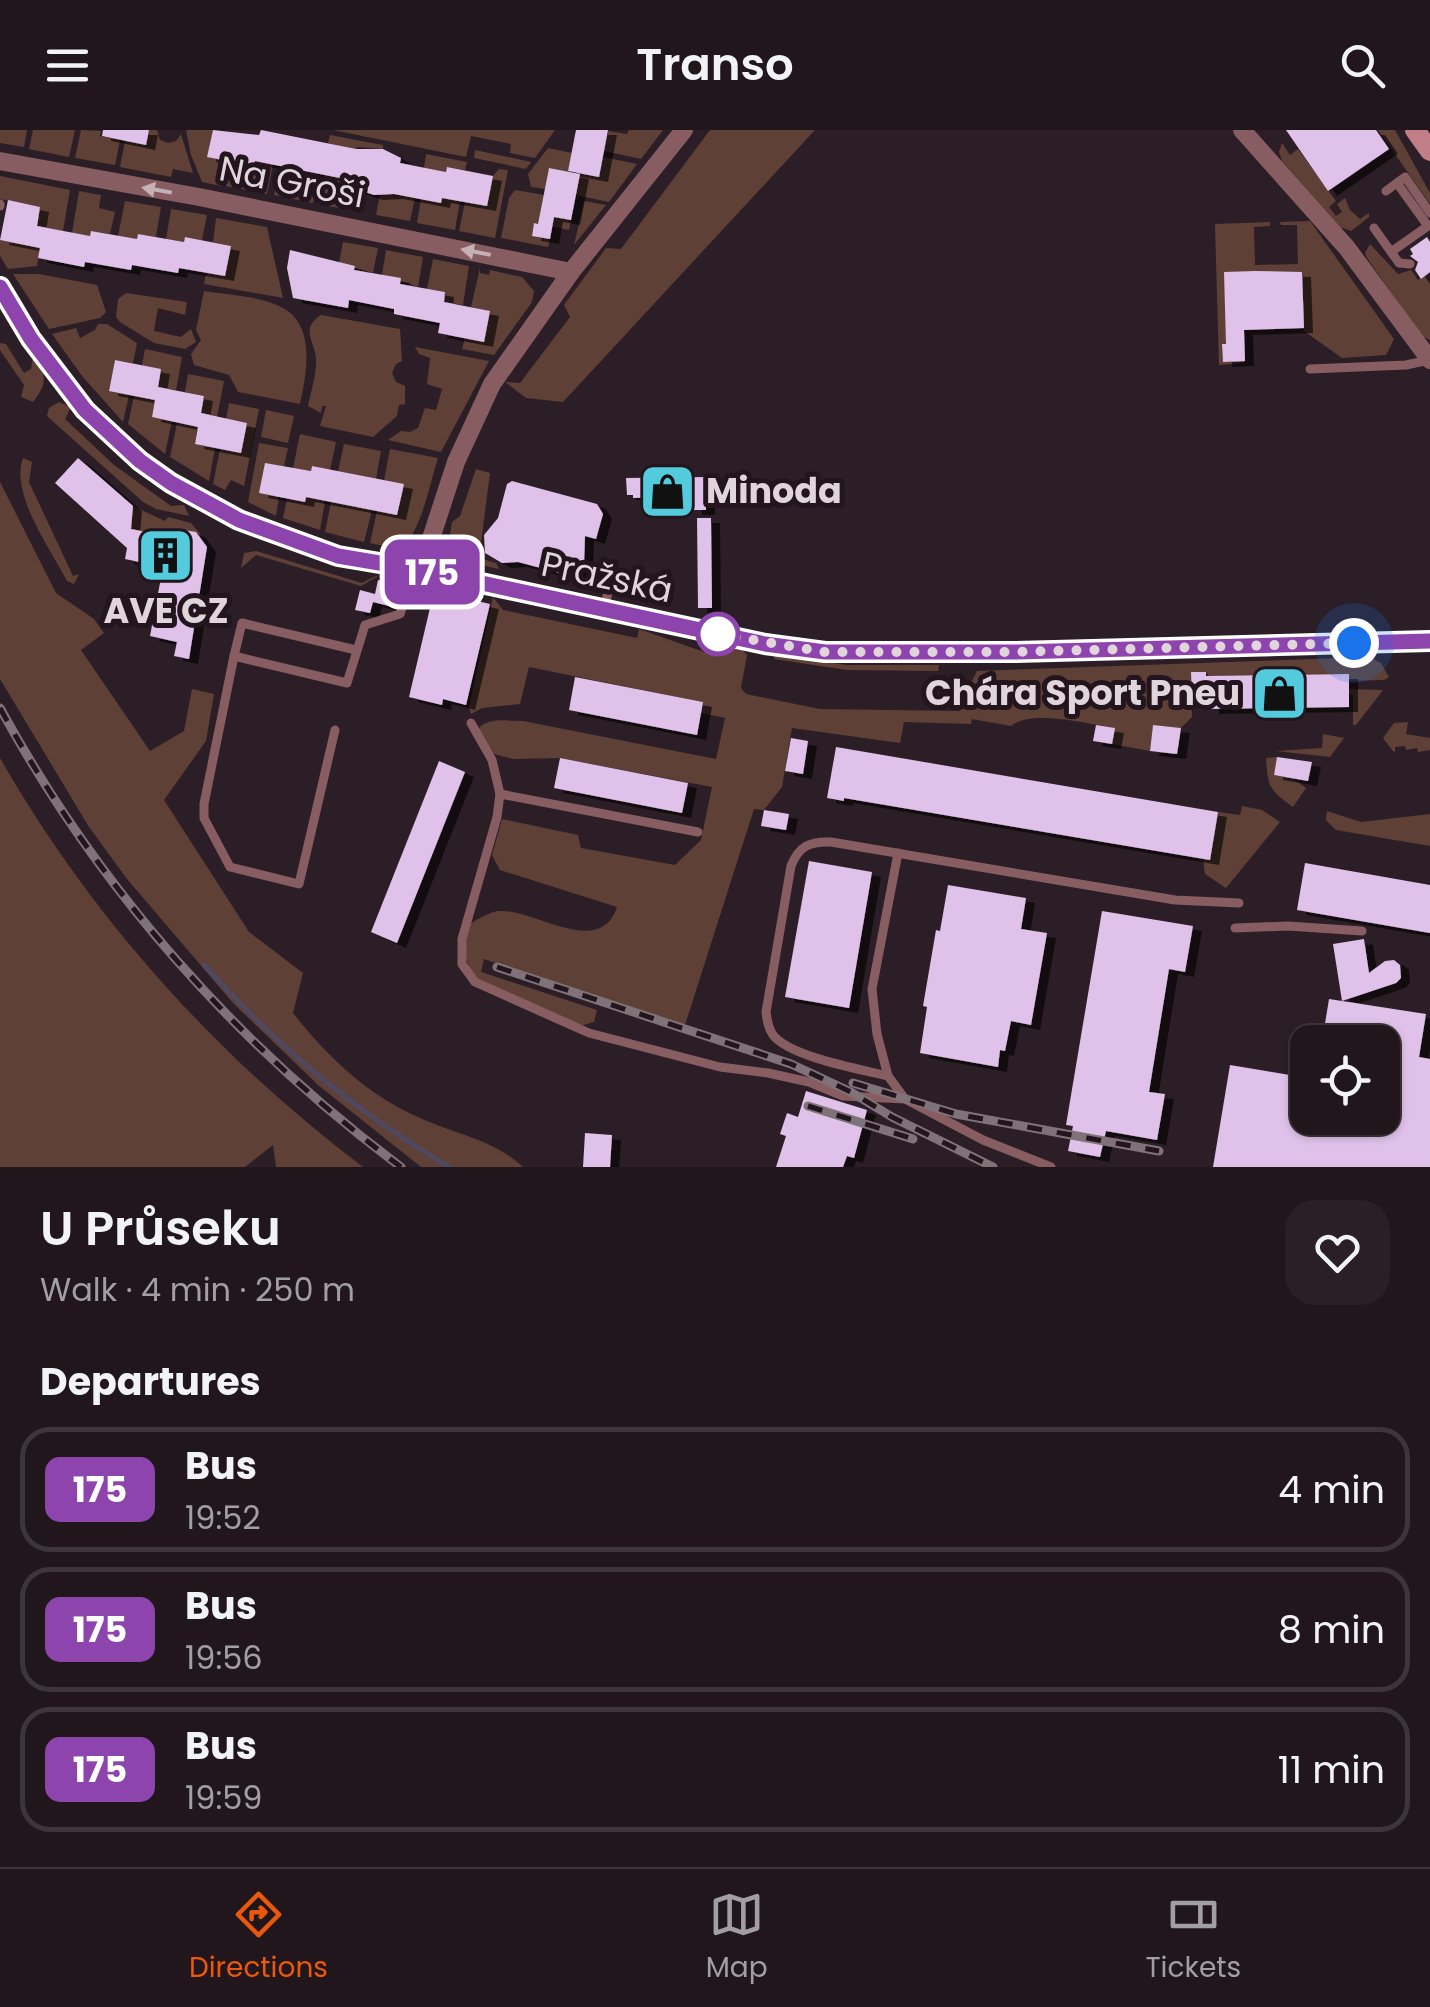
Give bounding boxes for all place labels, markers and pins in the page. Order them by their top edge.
shop icon: Minoda [637,461,697,521]
place label: Minoda [706,466,842,515]
building icon: AVE CZ [136,525,196,585]
place label: AVE CZ [103,586,229,635]
unlabelled marker [697,613,739,655]
shop icon: Chára Sport Pneu [1249,663,1309,723]
place label: Chára Sport Pneu [925,668,1240,717]

